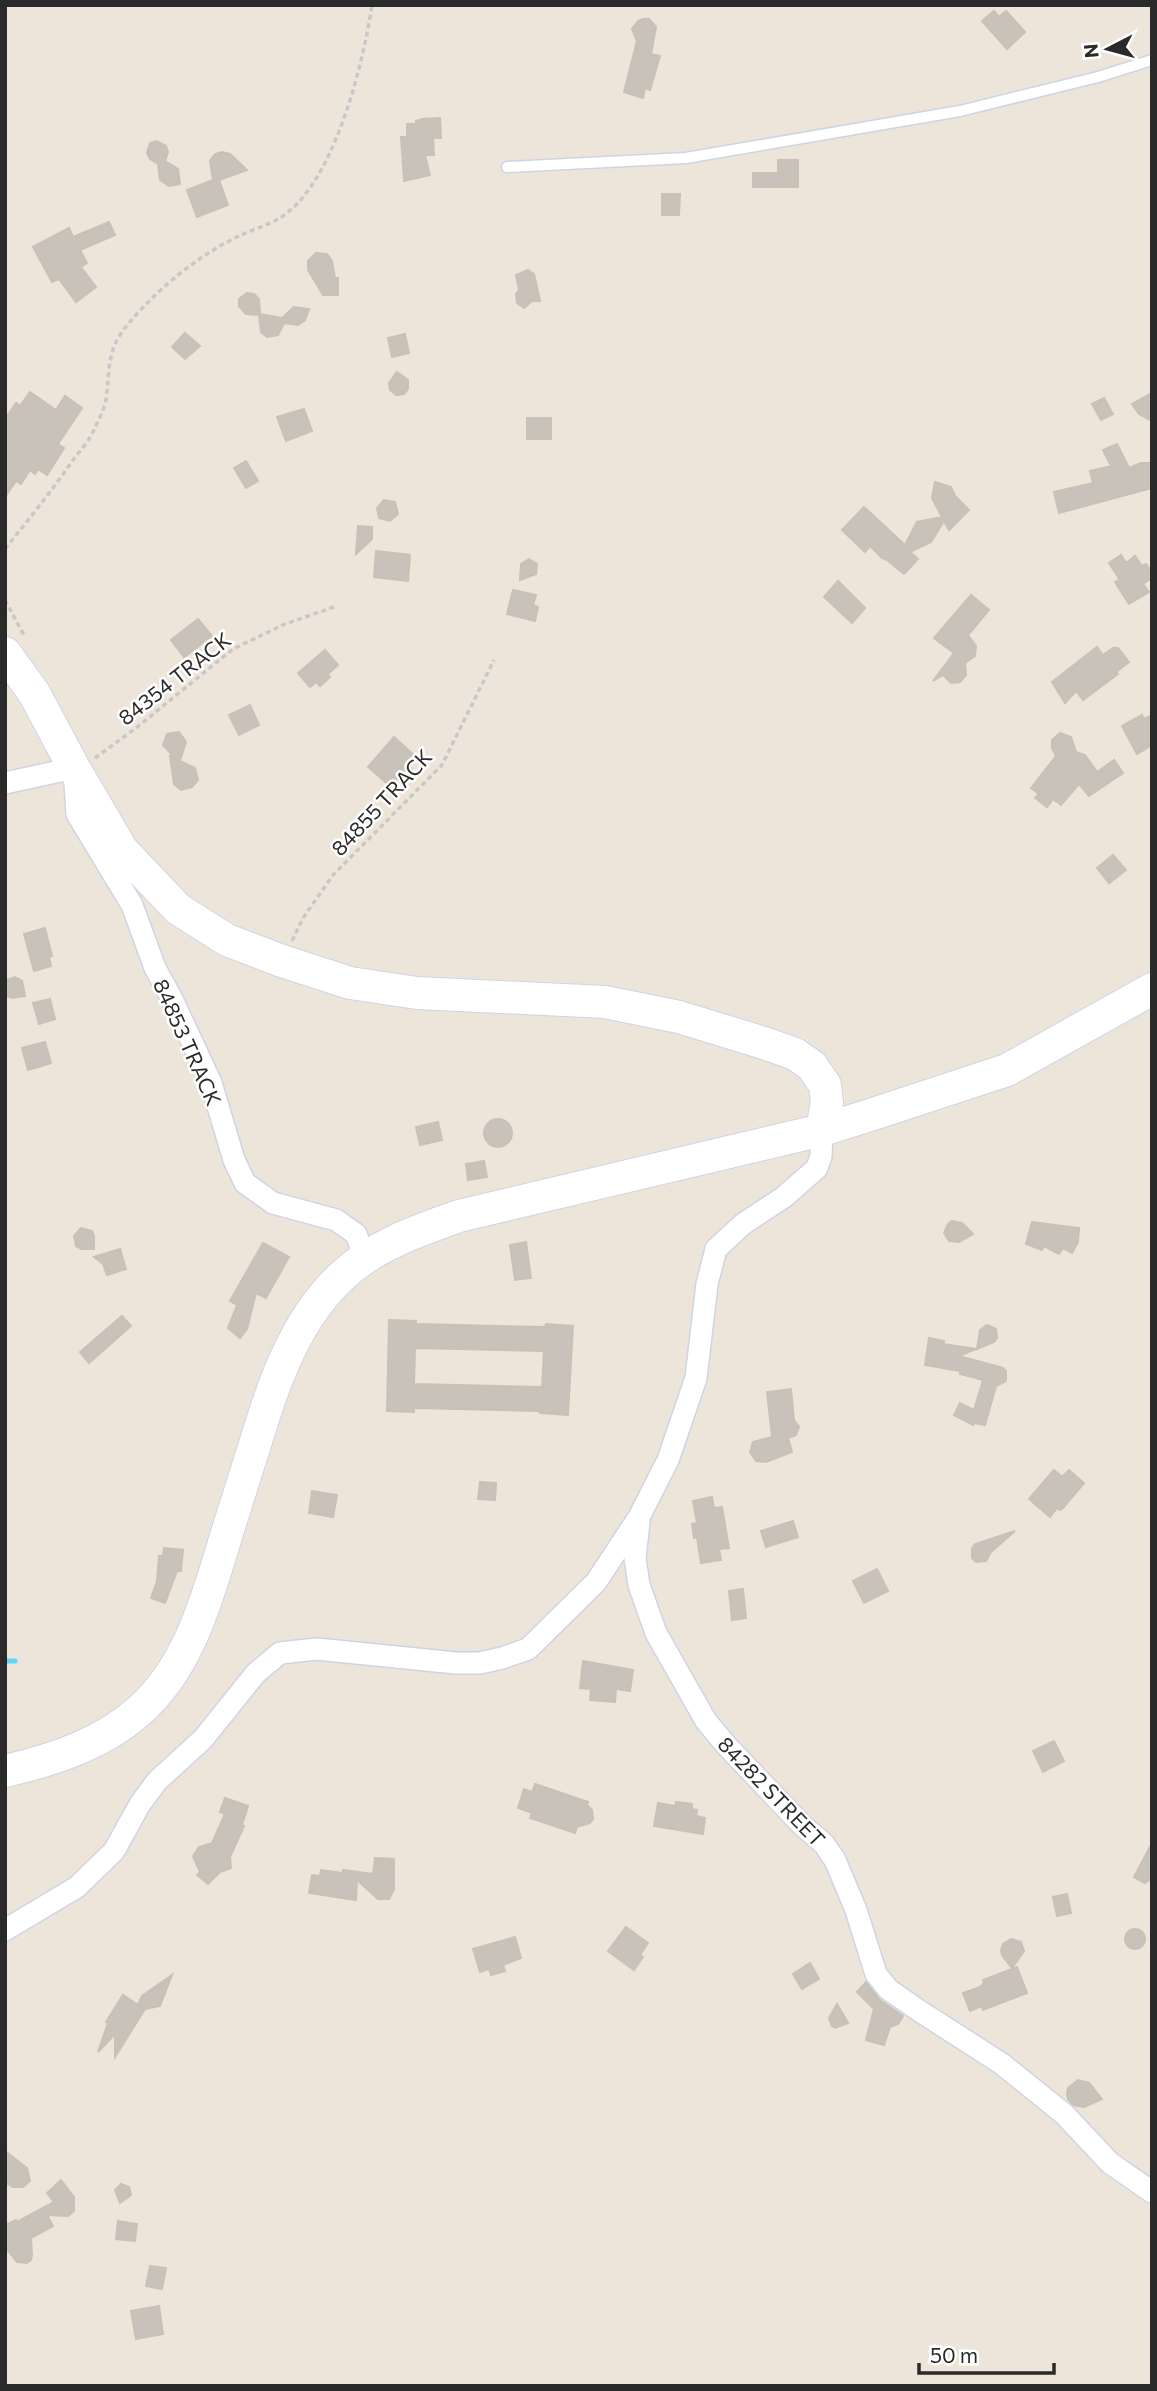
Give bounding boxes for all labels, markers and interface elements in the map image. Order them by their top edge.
north arrow [1073,14,1143,84]
text: N [1078,43,1103,59]
street label: 84354 TRACK [113,626,235,730]
street label: 84855 TRACK [325,744,437,860]
street label: 84853 TRACK [149,975,227,1109]
street label: 84282 STREET [713,1731,831,1851]
scale bar [919,2332,1054,2376]
text: 50 m [930,2342,978,2367]

